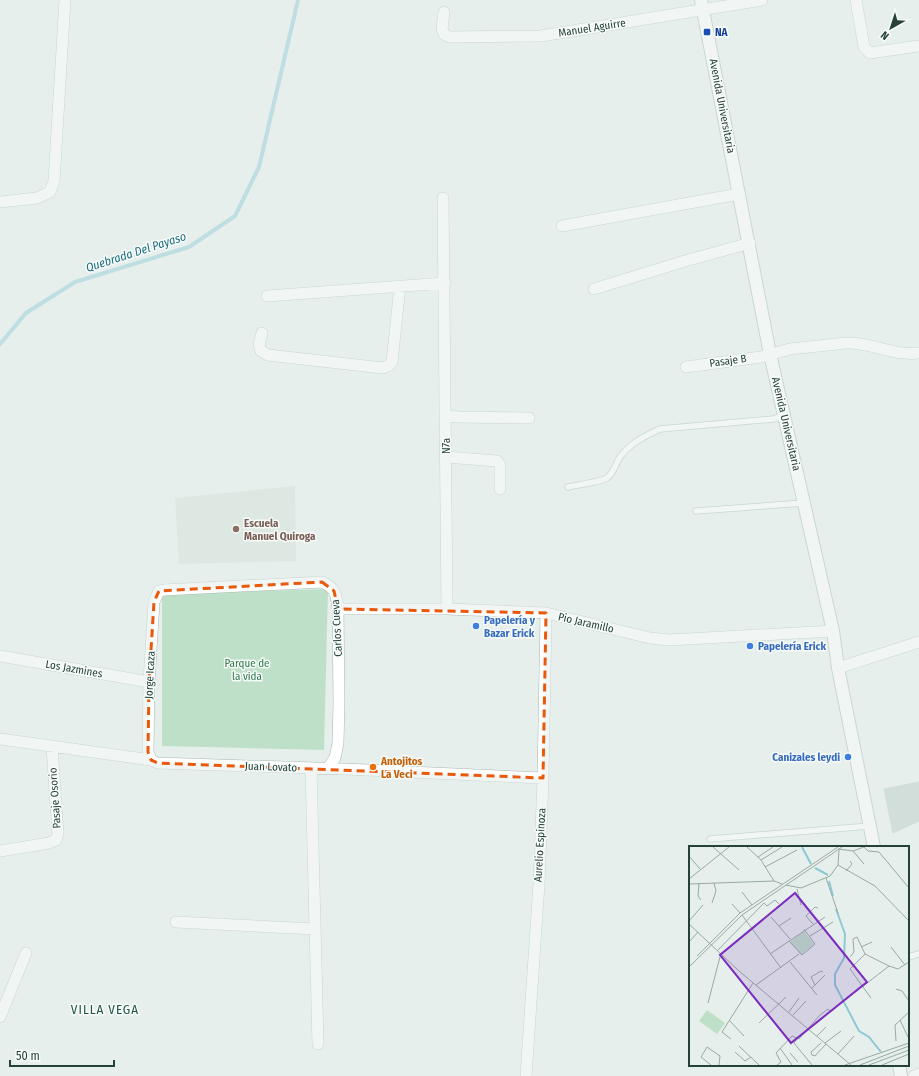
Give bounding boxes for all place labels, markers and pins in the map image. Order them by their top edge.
place label: NA [715,26,729,39]
marker: NA [702,27,712,37]
place label: Escuela Manuel Quiroga [244,517,316,543]
marker: Escuela Manuel Quiroga [231,524,241,534]
place label: Papelería y Bazar Erick [484,614,536,640]
marker: Papelería y Bazar Erick [471,621,481,631]
place label: Papelería Erick [758,640,826,653]
marker: Papelería Erick [745,641,755,651]
place label: Canizales leydi [772,751,840,764]
marker: Canizales leydi [843,752,853,762]
place label: Antojitos La Veci [380,755,423,781]
marker: Antojitos La Veci [368,762,378,772]

